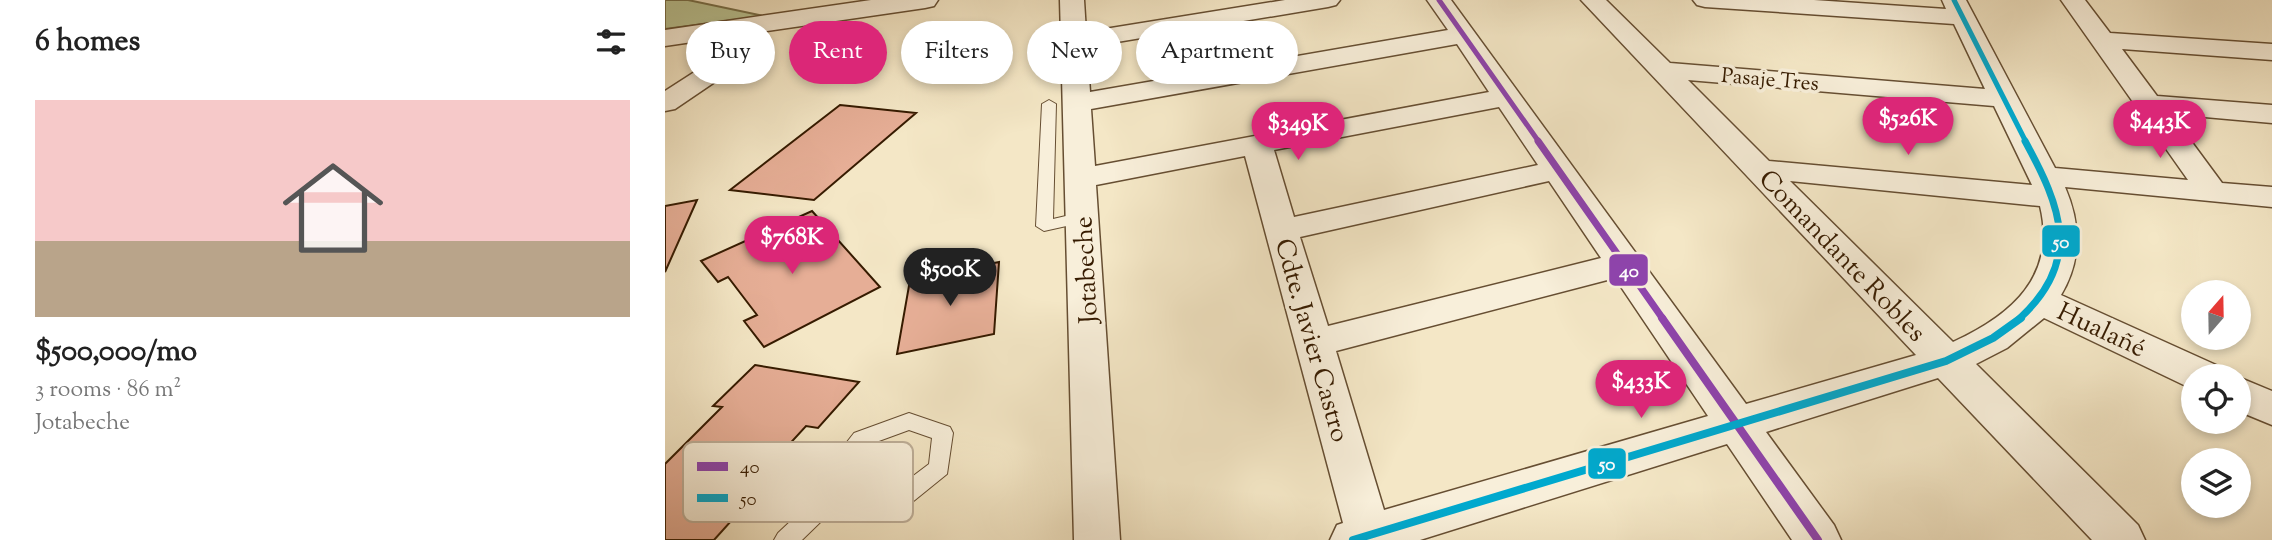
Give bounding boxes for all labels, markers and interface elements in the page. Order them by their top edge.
text: 6 homes [35,21,140,64]
chip: Buy [686,21,775,84]
chip: Rent [789,21,887,84]
chip: Filters [901,21,1013,84]
chip: New [1027,21,1122,84]
chip: Apartment [1136,21,1298,84]
icon: filters [592,23,630,61]
street label: Pasaje Tres [1720,62,1820,100]
pin: $526K [1859,97,1957,157]
pin: $443K [2111,100,2209,160]
pin: $349K [1249,102,1347,162]
text: $526K [1879,103,1937,136]
text: $443K [2129,106,2191,139]
text: $349K [1268,108,1328,141]
icon: home [270,145,396,271]
street label: Comandante Robles [1749,162,1933,351]
street label: Jotabeche [1066,215,1109,326]
pin: $768K [743,216,841,276]
text: $768K [760,222,824,255]
line badge: 50 [2041,224,2081,258]
text: 50 [2051,230,2069,257]
street label: Cdte. Javier Castro [1264,235,1357,447]
pin: $500K [901,248,999,308]
line badge: 40 [1608,253,1649,287]
text: $500K [919,254,981,287]
text: 40 [1618,259,1639,286]
north arrow [2181,280,2251,350]
map controls [2181,280,2251,518]
street label: Hualañé [2051,295,2151,368]
text: $500,000/mo [35,331,197,374]
pin: $433K [1592,360,1690,420]
button: locate [2181,364,2251,434]
text: $433K [1611,366,1671,399]
text: 3 rooms · 86 m² [35,374,181,407]
text: Jotabeche [35,407,130,440]
legend [683,442,913,522]
line badge: 50 [1587,447,1627,480]
button: layers [2181,448,2251,518]
text: 50 [1597,452,1615,479]
text: 40 [740,455,759,482]
text: 50 [739,487,757,514]

